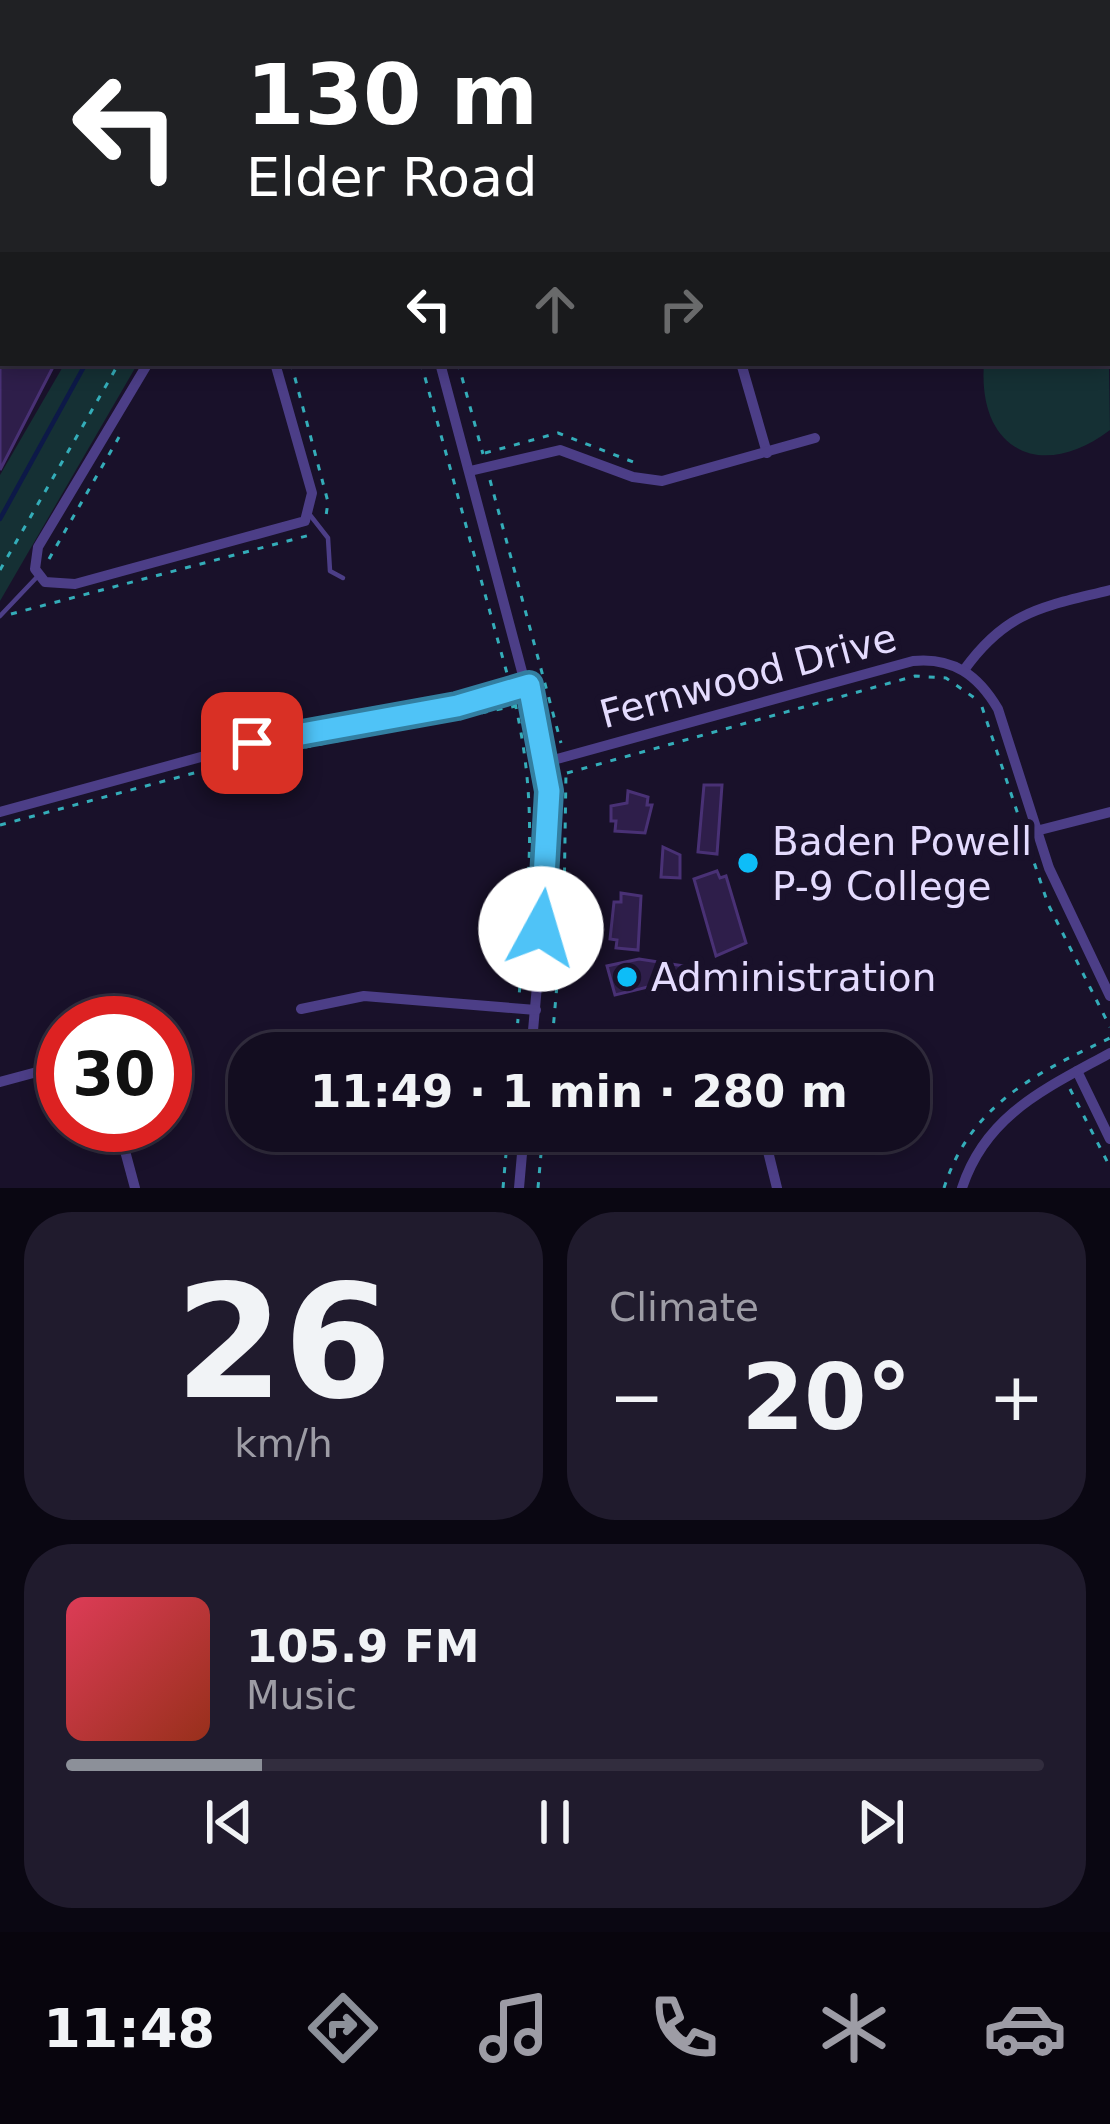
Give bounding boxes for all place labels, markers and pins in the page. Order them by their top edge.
pin [201,692,303,794]
place label: Baden Powell P-9 College [772,819,1032,909]
marker: Baden Powell P-9 College [735,850,761,876]
place label: Administration [651,955,936,1000]
marker: Administration [614,964,640,990]

